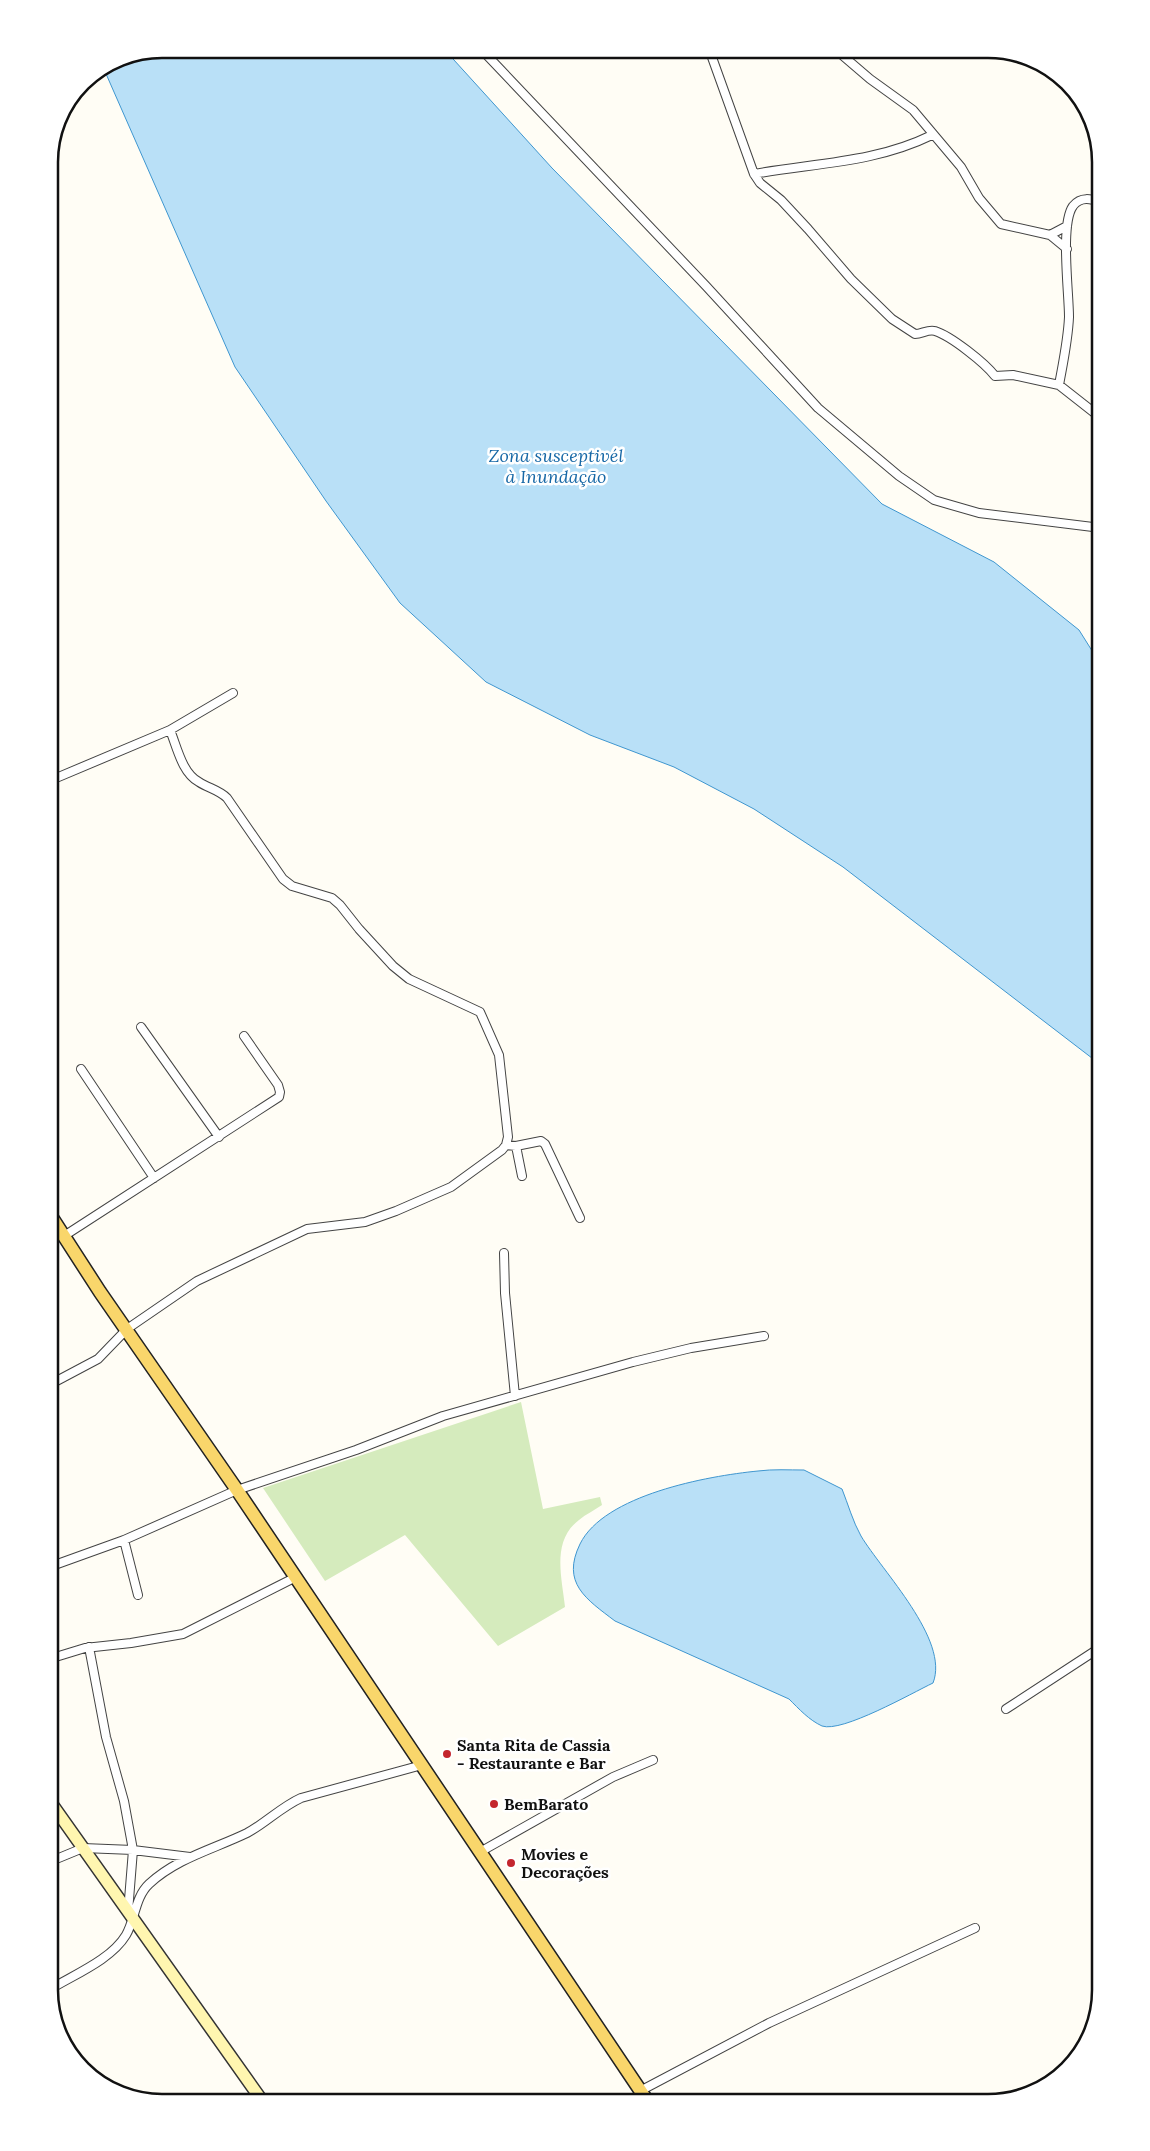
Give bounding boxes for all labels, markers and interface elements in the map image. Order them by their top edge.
water label: Zona susceptivél à Inundação [488,444,624,488]
place label: Santa Rita de Cassia - Restaurante e Bar [457,1735,611,1773]
marker: Santa Rita de Cassia - Restaurante e Bar [441,1748,453,1760]
place label: BemBarato [504,1794,588,1814]
marker: BemBarato [488,1798,500,1810]
place label: Movies e Decorações [521,1844,609,1882]
marker: Movies e Decorações [505,1857,517,1869]

